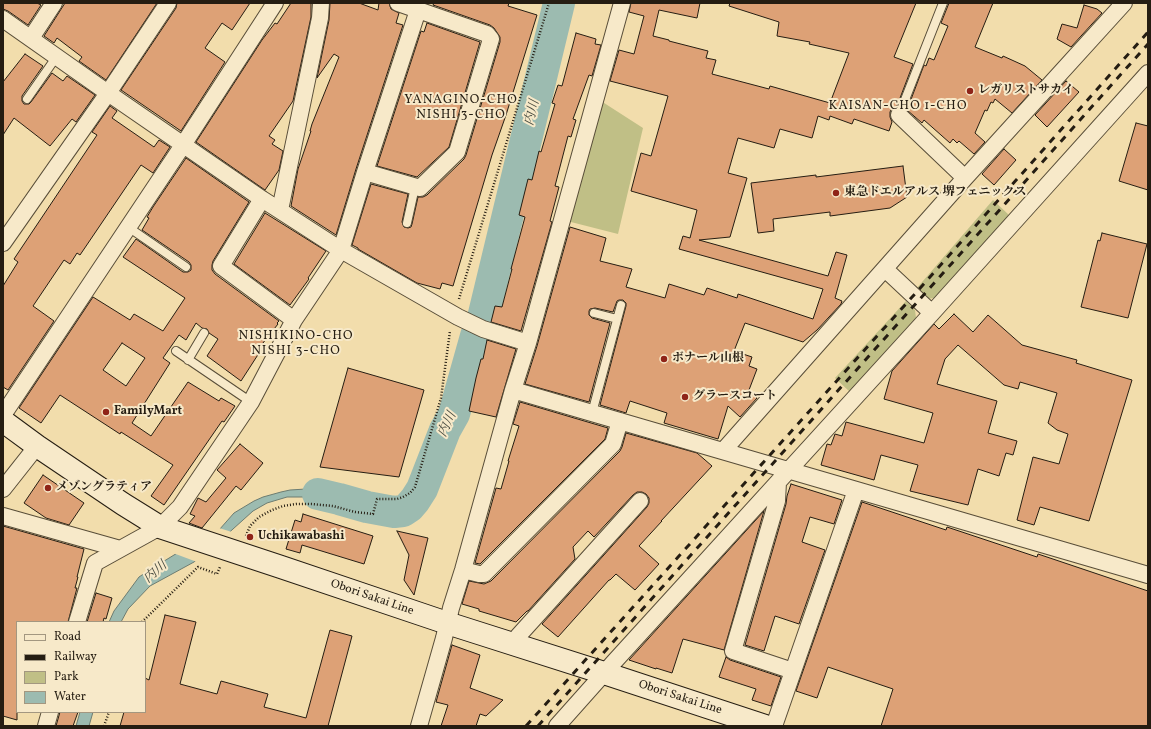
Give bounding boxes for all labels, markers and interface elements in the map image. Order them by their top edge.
place label: レガリストサカイ [978,84,1074,98]
marker: レガリストサカイ [965,86,975,96]
district label: YANAGINO-CHO NISHI 3-CHO [404,93,518,124]
water label: 内川 [522,98,544,128]
district label: KAISAN-CHO 1-CHO [829,99,967,115]
place label: 東急ドエルアルス 堺フェニックス [844,186,1026,200]
marker: 東急ドエルアルス 堺フェニックス [831,188,841,198]
district label: NISHIKINO-CHO NISHI 3-CHO [239,329,353,360]
place label: ボナール山根 [672,352,744,366]
marker: ボナール山根 [659,354,669,364]
place label: グラースコート [693,390,777,404]
marker: グラースコート [680,392,690,402]
place label: FamilyMart [114,405,182,419]
marker: FamilyMart [101,407,111,417]
water label: 内川 [435,410,461,440]
place label: メゾングラティア [56,481,152,495]
marker: メゾングラティア [43,483,53,493]
place label: Uchikawabashi [258,530,344,544]
marker: Uchikawabashi [245,532,255,542]
water label: 内川 [141,559,171,587]
street label: Obori Sakai Line [328,577,416,619]
legend [16,621,146,713]
text: Road [54,629,81,645]
text: Railway [54,649,97,665]
text: Park [54,669,79,685]
street label: Obori Sakai Line [636,678,724,718]
text: Water [54,689,86,705]

